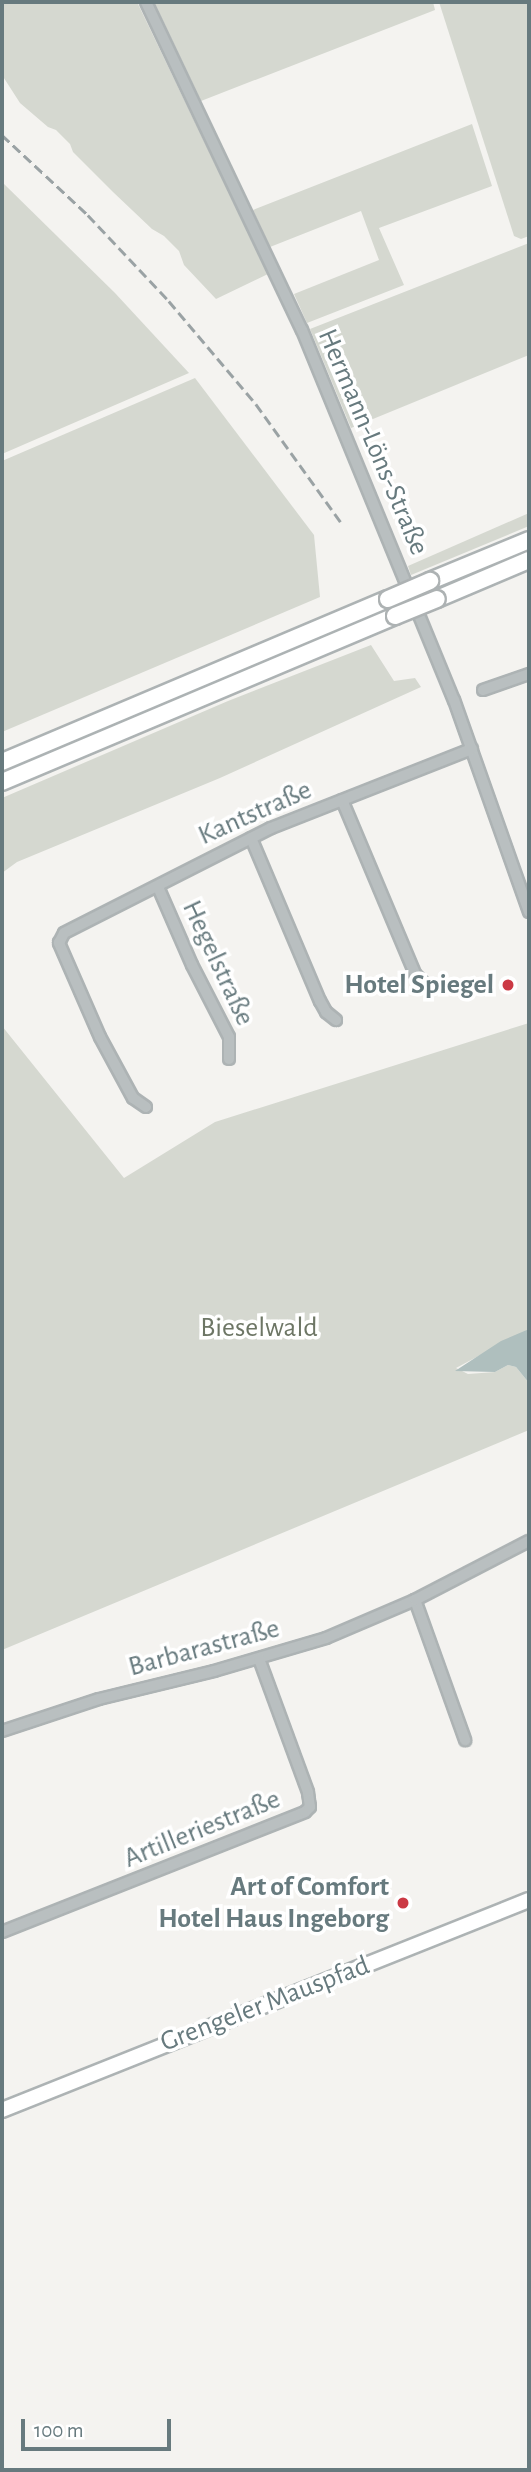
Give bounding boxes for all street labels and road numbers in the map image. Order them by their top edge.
street label: Hermann-Löns-Straße [310,324,436,560]
street label: Kantstraße [193,773,317,853]
street label: Hegelstraße [174,895,262,1031]
street label: Barbarastraße [125,1612,283,1684]
street label: Artilleriestraße [119,1782,285,1876]
street label: Grengeler Mauspfad [156,1949,374,2059]

